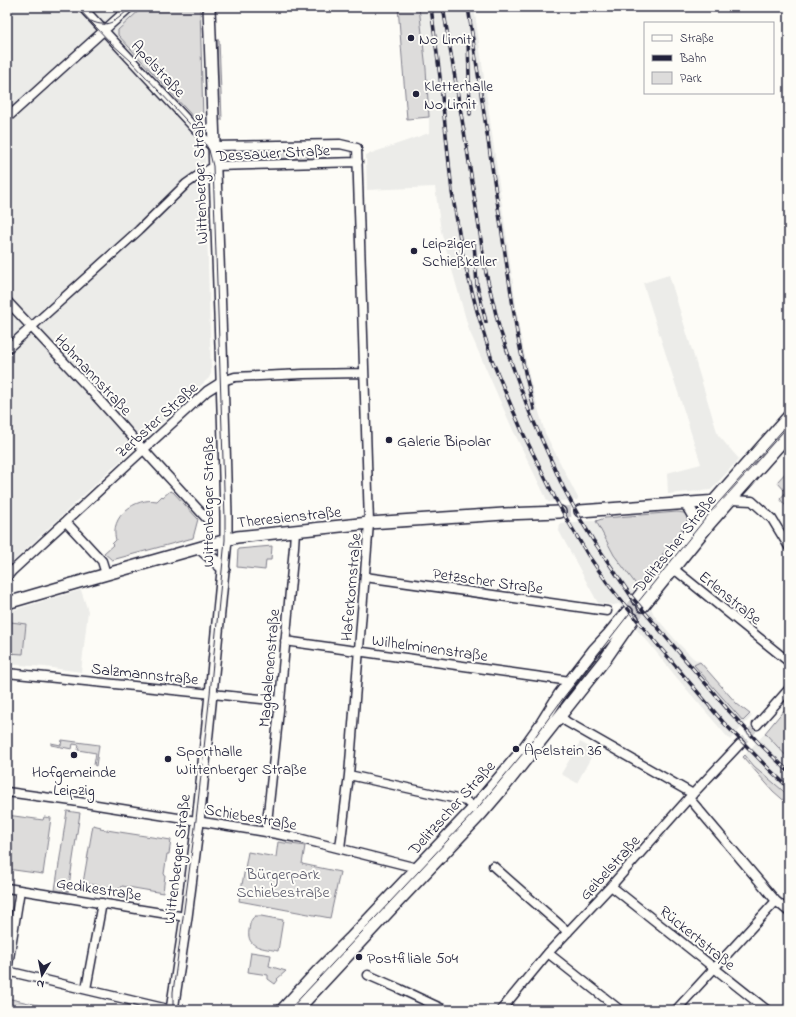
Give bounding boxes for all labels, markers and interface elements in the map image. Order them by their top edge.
legend [644,22,774,94]
place label: No Limit [419,28,472,52]
text: Straße [680,30,714,48]
marker: No Limit [406,33,416,43]
street label: Apelstraße [125,35,191,104]
text: Bahn [679,50,706,68]
text: Park [680,70,702,88]
place label: Kletterhalle No Limit [424,75,494,117]
marker: Kletterhalle No Limit [411,89,421,99]
street label: Wittenberger Straße [187,112,215,245]
street label: Dessauer Straße [215,139,331,169]
place label: Leipziger Schießkeller [422,232,497,274]
marker: Leipziger Schießkeller [409,246,419,256]
street label: Hohmannstraße [48,329,137,422]
street label: Zerbster Straße [111,376,205,464]
place label: Galerie Bipolar [397,430,491,454]
marker: Galerie Bipolar [384,435,394,445]
street label: Wittenberger Straße [197,436,221,567]
street label: Delitzscher Straße [628,489,723,599]
street label: Theresienstraße [236,500,343,535]
street label: Haferkornstraße [335,531,369,642]
street label: Petzscher Straße [431,562,545,602]
street label: Erlenstraße [693,566,767,632]
street label: Magdalenenstraße [253,607,287,728]
street label: Wilhelminenstraße [370,629,490,669]
street label: Salzmannstraße [90,657,200,693]
place label: Apelstein 36 [524,739,602,763]
place label: Sporthalle Wittenberger Straße [176,740,307,782]
marker: Apelstein 36 [511,744,521,754]
marker: Hofgemeinde Leipzig [69,750,79,760]
marker: Sporthalle Wittenberger Straße [163,754,173,764]
street label: Delitzscher Straße [403,755,502,862]
place label: Hofgemeinde Leipzig [32,761,117,803]
street label: Wittenberger Straße [158,792,198,926]
street label: Schiebestraße [203,798,299,838]
street label: Geibelstraße [574,830,647,906]
park label: Bürgerpark Schiebestraße [236,863,330,905]
street label: Gedikestraße [54,871,144,909]
street label: Rückertstraße [653,900,741,977]
place label: Postfiliale 504 [367,947,459,971]
marker: Postfiliale 504 [354,952,364,962]
north arrow [22,955,62,995]
text: N [35,975,45,992]

